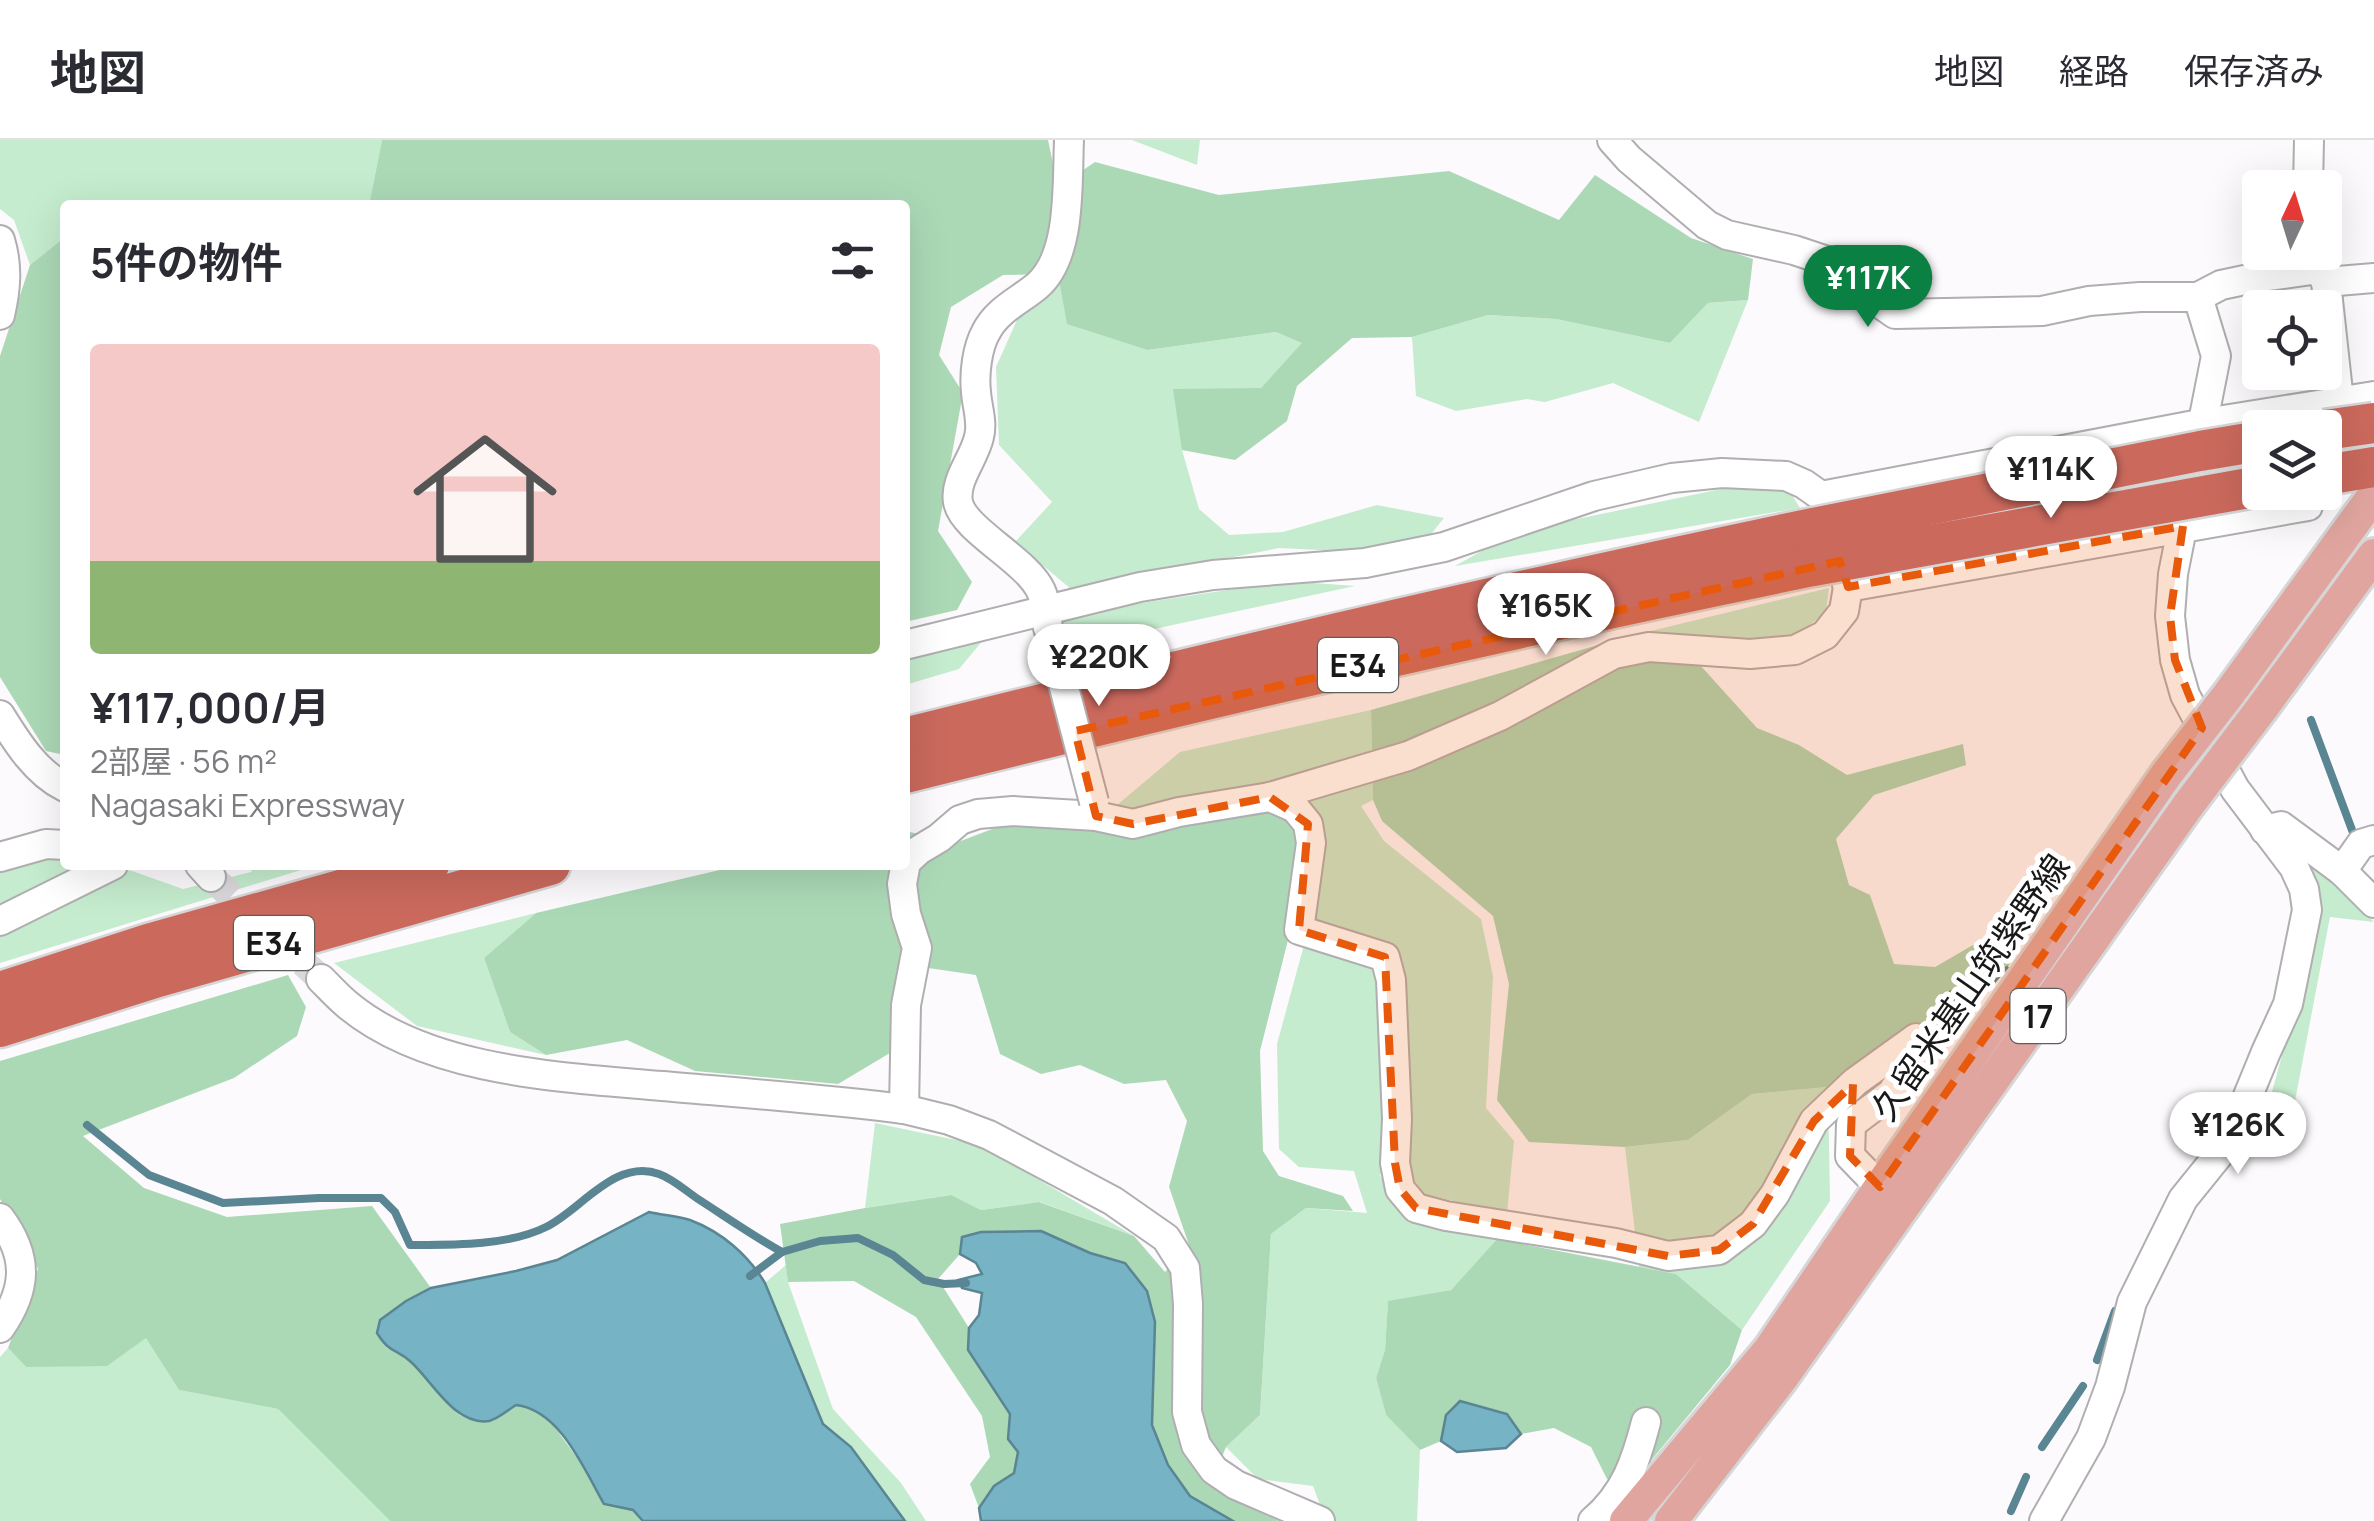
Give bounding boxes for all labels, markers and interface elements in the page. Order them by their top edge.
text: 地図 [50,39,146,104]
text: 地図 [1934,47,2004,95]
text: 経路 [2059,47,2129,95]
text: 保存済み [2184,47,2324,95]
north arrow [2242,170,2342,270]
map controls [2242,170,2342,510]
text: 5件の物件 [90,233,283,291]
icon: filters [825,233,880,288]
pin: ¥117K [1798,245,1938,330]
text: ¥117K [1825,255,1911,299]
button: locate [2242,290,2342,390]
icon: home [395,409,575,589]
button: layers [2242,410,2342,510]
pin: ¥114K [1981,436,2121,521]
text: ¥114K [2007,446,2095,490]
pin: ¥165K [1476,573,1616,658]
text: ¥165K [1500,583,1592,627]
pin: ¥220K [1029,624,1169,709]
text: ¥220K [1049,634,1149,678]
road number: E34 [1318,638,1398,692]
text: ¥117,000/月 [90,678,330,736]
text: 2部屋 · 56 m² [90,739,277,783]
text: Nagasaki Expressway [90,783,405,827]
street label: 久留米基山筑紫野線 [1860,844,2080,1130]
road number: E34 [234,916,314,970]
road number: 17 [2010,989,2066,1043]
pin: ¥126K [2168,1092,2308,1177]
text: ¥126K [2191,1102,2285,1146]

